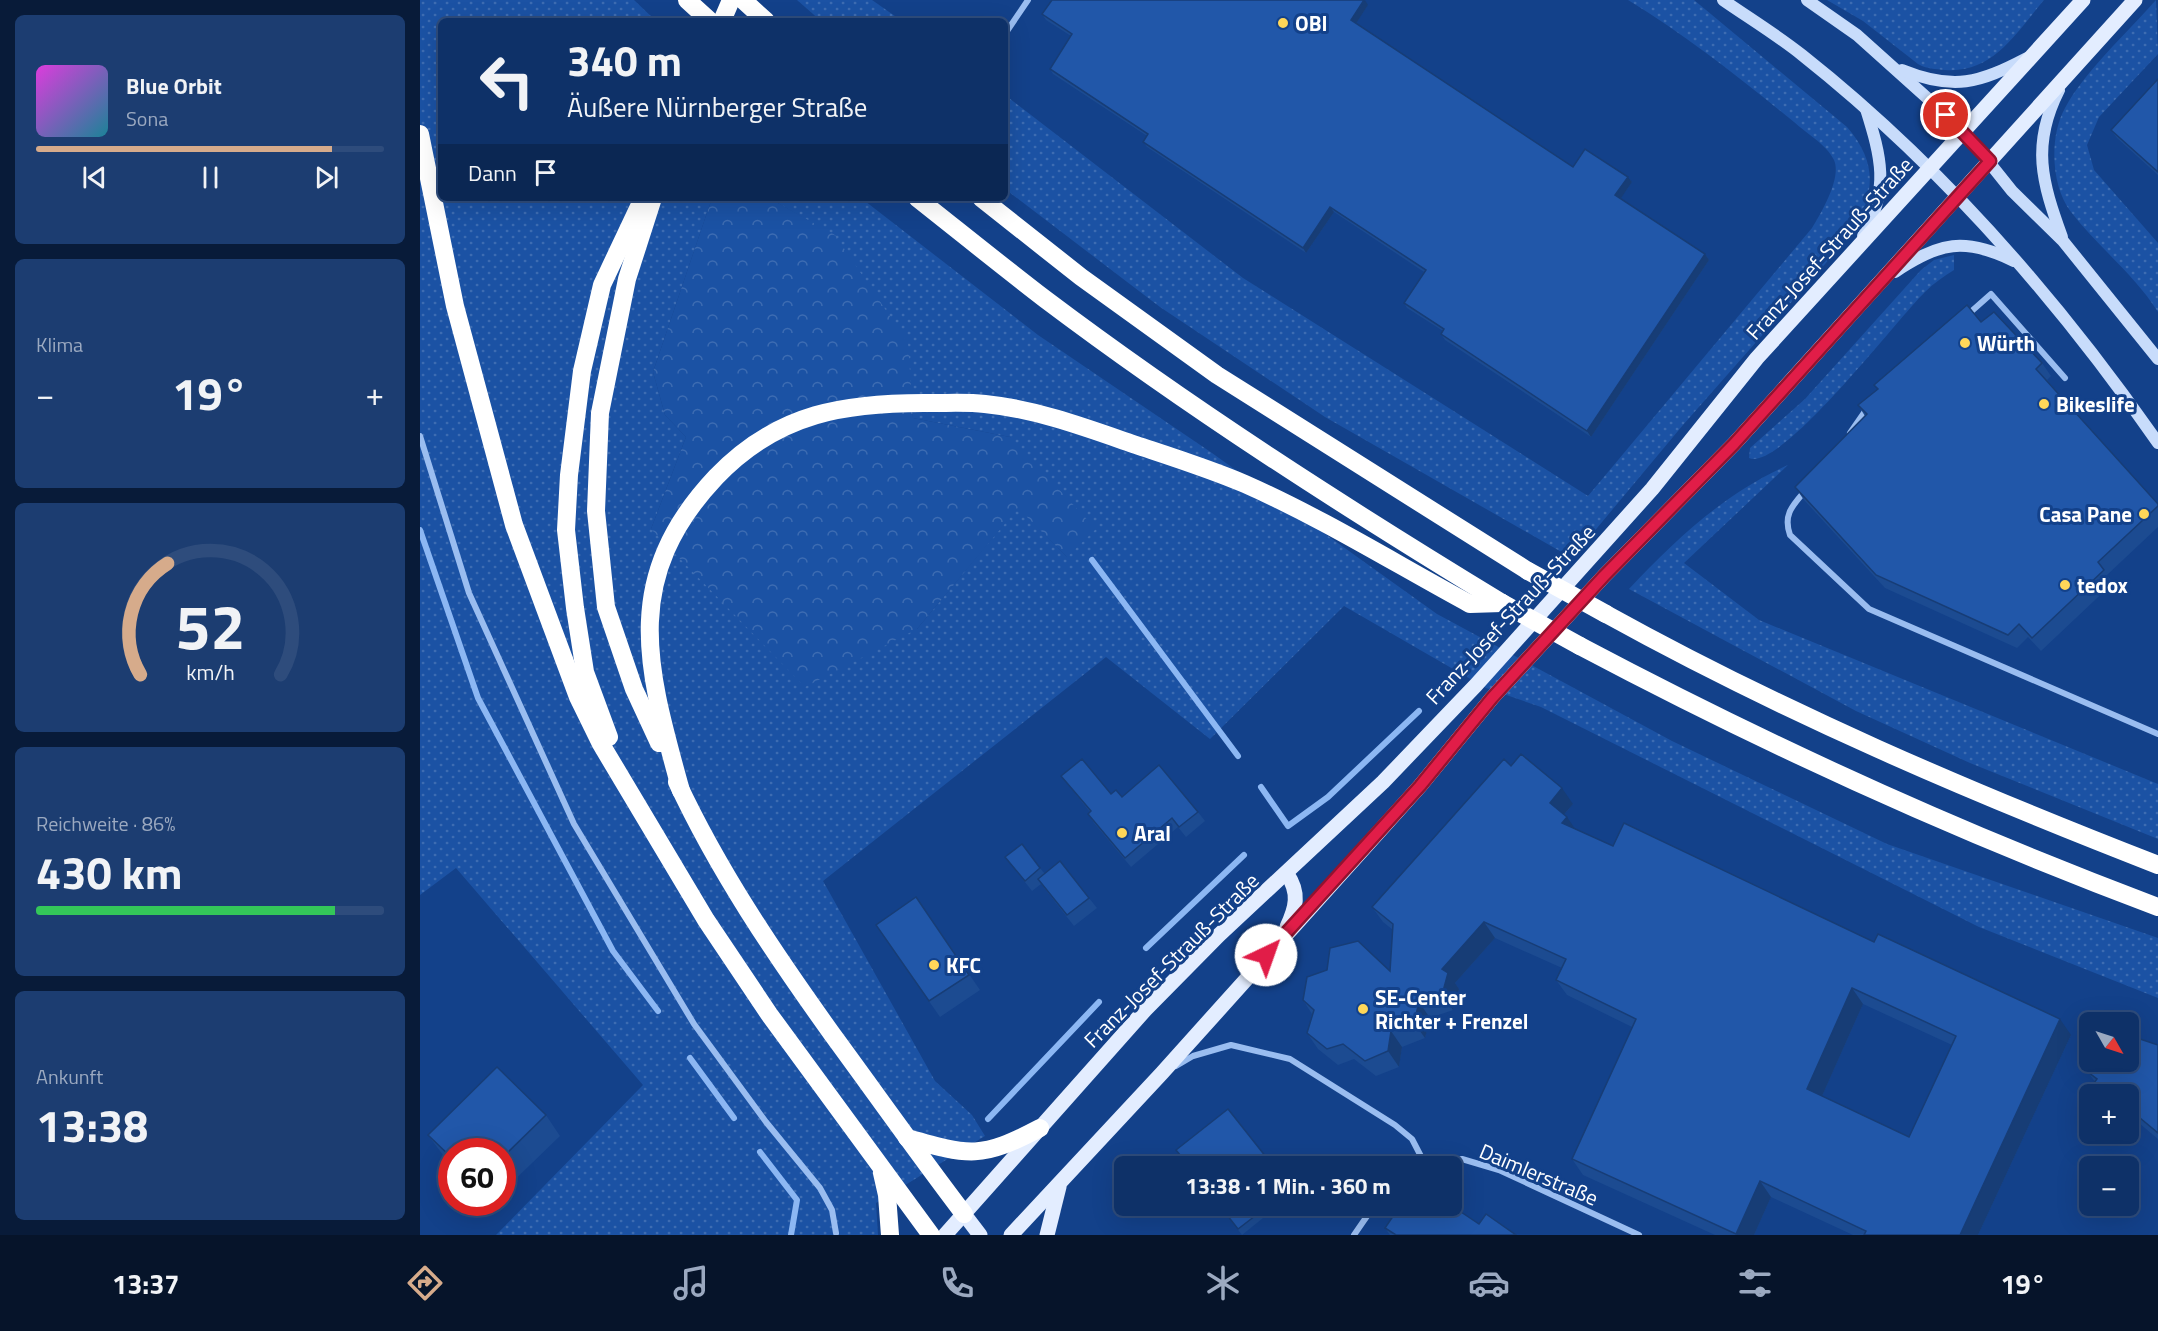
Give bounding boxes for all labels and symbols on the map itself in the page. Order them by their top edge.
place label: OBI [1295,7,1328,39]
marker: OBI [1276,16,1290,30]
pin [1920,89,1971,140]
street label: Franz-Josef-Strauß-Straße [1738,149,1920,347]
place label: Würth [1977,327,2035,359]
marker: Würth [1958,336,1972,350]
place label: Bikeslife [2056,388,2135,420]
marker: Bikeslife [2037,397,2051,411]
place label: Casa Pane [2039,498,2132,530]
marker: Casa Pane [2137,507,2151,521]
street label: Franz-Josef-Strauß-Straße [1418,517,1602,711]
place label: tedox [2077,569,2128,601]
marker: tedox [2058,578,2072,592]
place label: Aral [1134,817,1171,849]
marker: Aral [1115,826,1129,840]
street label: Franz-Josef-Strauß-Straße [1076,865,1266,1055]
position arrow [1234,923,1298,987]
place label: KFC [946,949,981,981]
marker: KFC [927,958,941,972]
place label: SE-Center Richter + Frenzel [1375,981,1528,1037]
marker: SE-Center Richter + Frenzel [1356,1002,1370,1016]
north arrow [2079,1012,2139,1072]
street label: Daimlerstraße [1475,1135,1603,1213]
speed limit sign: 60 [438,1138,516,1216]

